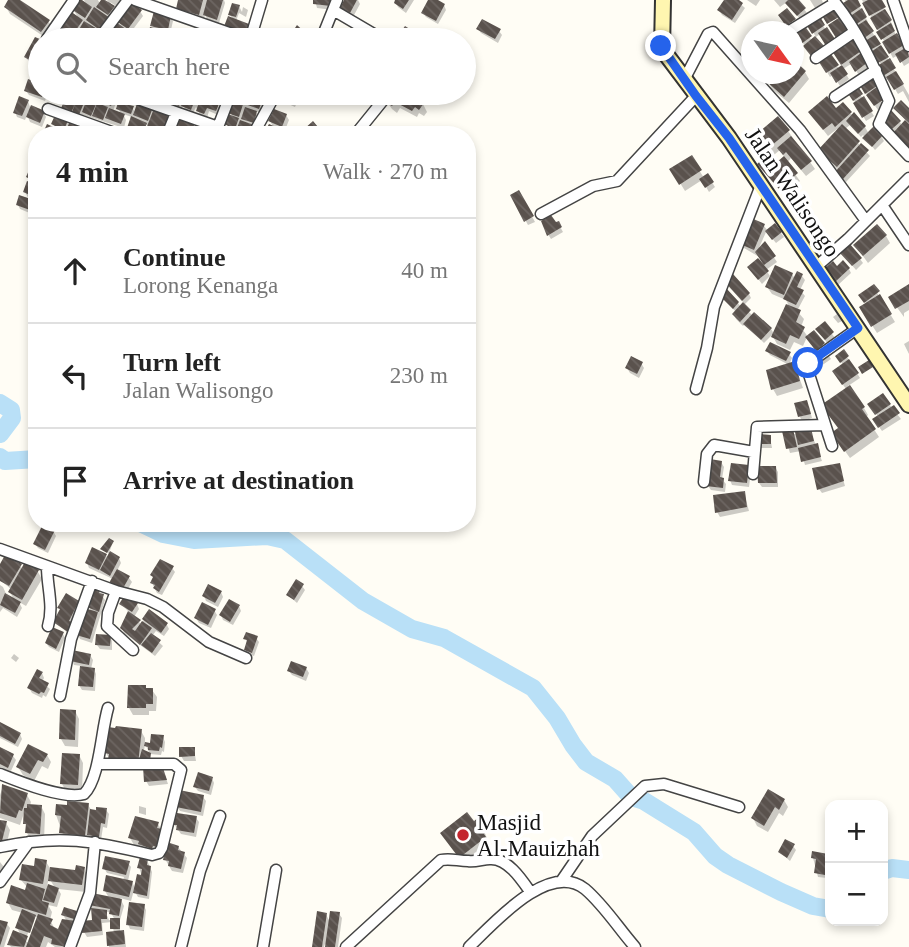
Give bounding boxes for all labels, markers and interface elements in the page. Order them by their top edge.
north arrow [741,21,804,84]
search box [28,28,476,105]
route end [645,30,676,61]
icon: search [52,48,90,86]
text: Search here [108,52,230,81]
street label: Jalan Walisongo [740,123,845,262]
text: 4 min [56,155,129,188]
text: Walk · 270 m [323,159,448,184]
text: Continue [123,243,226,272]
icon: ahead [56,252,94,290]
text: 40 m [401,258,448,283]
text: Lorong Kenanga [123,273,278,298]
route start [792,347,823,378]
text: Turn left [123,348,221,377]
icon: left [56,357,94,395]
text: 230 m [390,363,448,388]
text: Jalan Walisongo [123,378,273,403]
icon: arrive [56,462,94,500]
text: Arrive at destination [123,466,354,495]
map controls [825,800,888,926]
button: + [825,800,888,863]
place label: Masjid Al-Mauizhah [477,810,600,861]
marker: Masjid Al-Mauizhah [455,827,471,843]
button: − [825,863,888,926]

